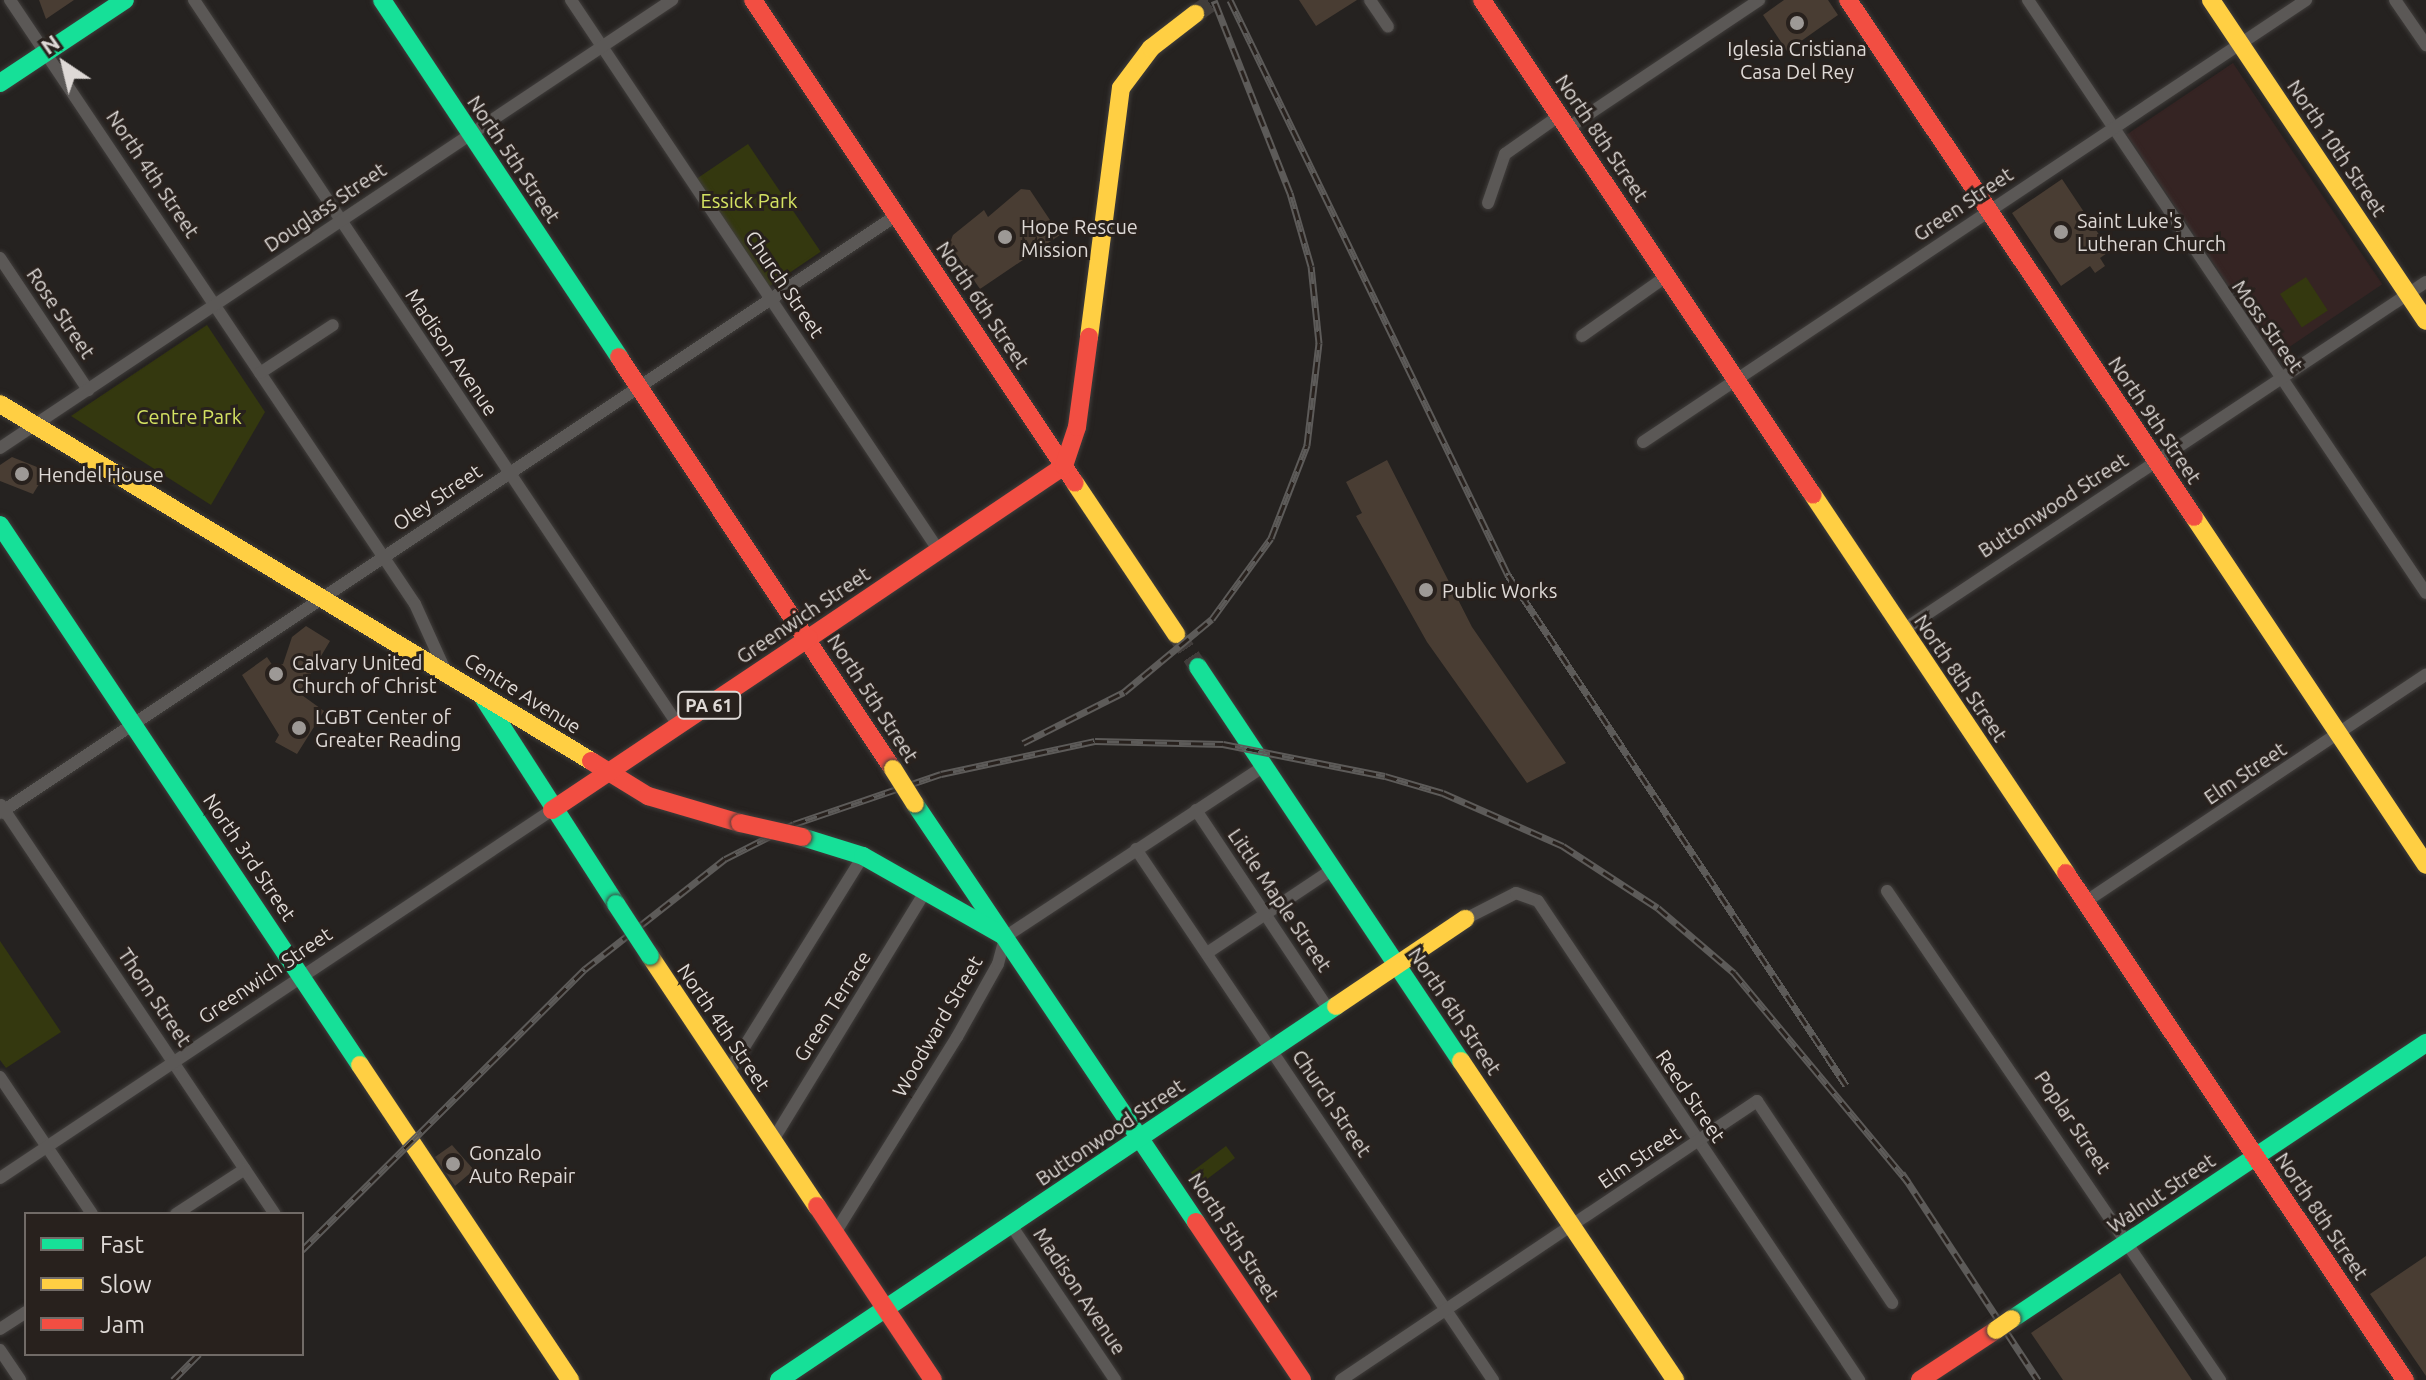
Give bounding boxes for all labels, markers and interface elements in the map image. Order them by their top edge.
marker: Iglesia Cristiana Casa Del Rey [1788,14,1806,32]
north arrow [24,24,104,104]
text: N [36,29,64,59]
place label: Iglesia Cristiana Casa Del Rey [1727,36,1867,83]
street label: North 8th Street [1551,70,1653,206]
street label: North 10th Street [2282,75,2392,221]
street label: North 5th Street [463,91,565,227]
street label: North 4th Street [102,106,204,242]
street label: Douglass Street [259,157,391,257]
street label: Green Street [1909,162,2017,246]
park label: Essick Park [700,188,798,212]
place label: Saint Luke's Lutheran Church [2077,208,2226,255]
place label: Hope Rescue Mission [1021,214,1138,261]
marker: Saint Luke's Lutheran Church [2052,223,2070,241]
street label: Church Street [740,226,830,342]
marker: Hope Rescue Mission [996,228,1014,246]
street label: North 6th Street [932,237,1034,373]
street label: Rose Street [22,263,100,363]
street label: Moss Street [2228,275,2308,377]
street label: Madison Avenue [401,284,503,420]
street label: North 9th Street [2104,352,2206,488]
park label: Centre Park [136,404,242,428]
street label: Buttonwood Street [1974,448,2132,562]
street label: Oley Street [388,459,486,535]
place label: Hendel House [38,462,164,486]
marker: Hendel House [13,465,31,483]
street label: Greenwich Street [732,561,874,669]
place label: Public Works [1442,578,1557,602]
marker: Public Works [1417,581,1435,599]
street label: North 8th Street [1910,610,2012,746]
street label: North 5th Street [823,629,923,767]
street label: Centre Avenue [460,648,586,738]
place label: Calvary United Church of Christ [292,650,437,697]
marker: Calvary United Church of Christ [267,665,285,683]
road number: PA 61 [677,691,741,719]
place label: LGBT Center of Greater Reading [315,704,461,751]
marker: LGBT Center of Greater Reading [290,719,308,737]
street label: Elm Street [2199,737,2291,809]
street label: North 3rd Street [199,789,301,925]
street label: Little Maple Street [1223,824,1337,976]
street label: Greenwich Street [194,921,336,1029]
street label: Thorn Street [113,943,197,1051]
street label: North 6th Street [1404,943,1506,1079]
street label: Green Terrace [788,946,876,1066]
street label: Woodward Street [887,951,987,1101]
street label: North 4th Street [673,959,775,1095]
street label: Church Street [1287,1045,1377,1161]
street label: Reed Street [1651,1045,1731,1147]
street label: Poplar Street [2030,1066,2116,1178]
street label: Buttonwood Street [1031,1073,1189,1191]
street label: Elm Street [1593,1121,1685,1193]
place label: Gonzalo Auto Repair [469,1140,575,1187]
street label: Walnut Street [2103,1148,2219,1238]
street label: North 8th Street [2271,1148,2373,1284]
marker: Gonzalo Auto Repair [444,1155,462,1173]
street label: North 5th Street [1184,1168,1284,1306]
legend [24,1212,304,1356]
street label: Madison Avenue [1029,1223,1131,1359]
text: Fast [100,1231,144,1258]
text: Slow [100,1271,152,1298]
text: Jam [100,1311,145,1338]

